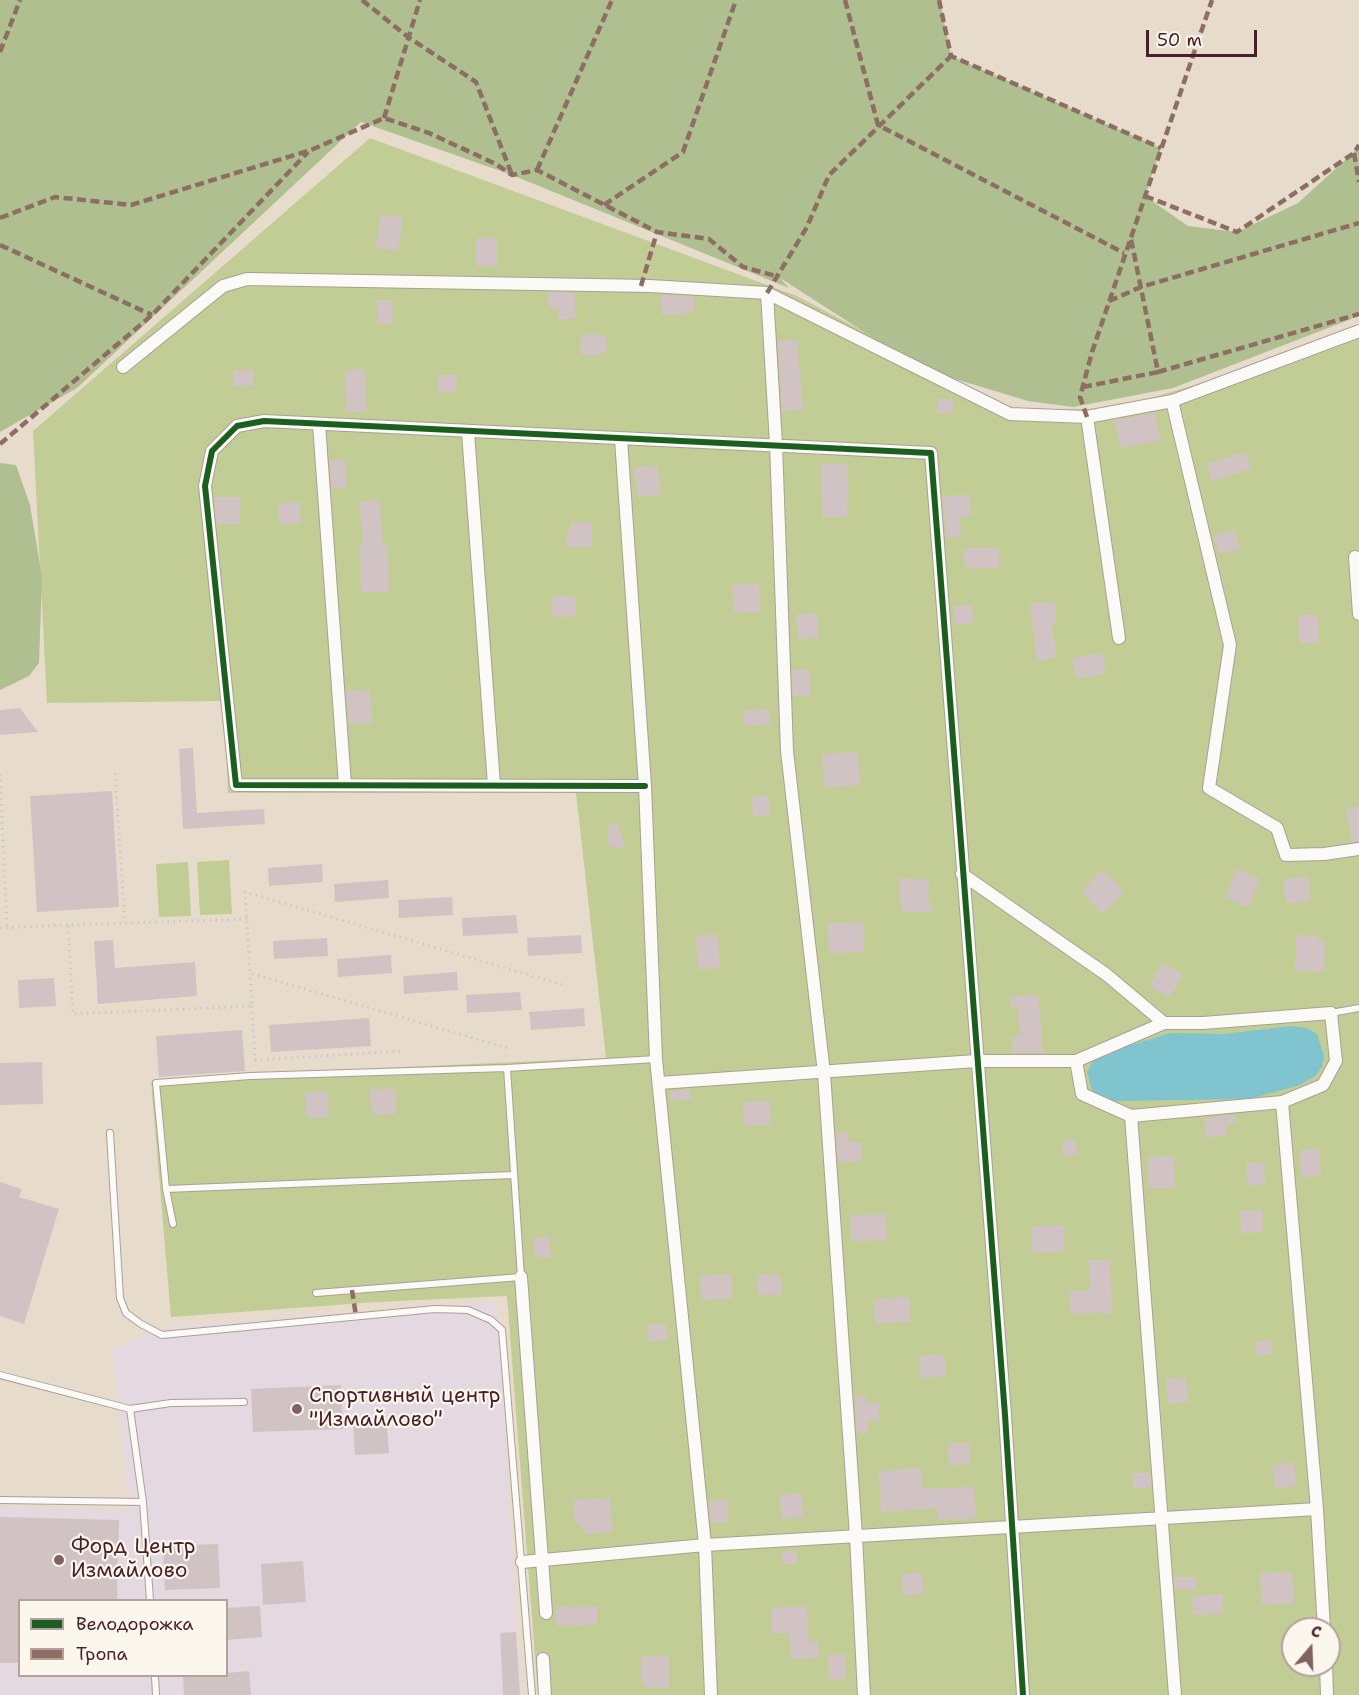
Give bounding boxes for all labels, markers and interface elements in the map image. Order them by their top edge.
scale bar [1149,18,1260,56]
text: 50 m [1157,28,1202,52]
place label: Спортивный центр "Измайлово" [309,1384,501,1434]
marker: Спортивный центр "Измайлово" [290,1402,304,1416]
place label: Форд Центр Измайлово [71,1535,196,1585]
marker: Форд Центр Измайлово [52,1553,66,1567]
legend [18,1599,228,1677]
text: Велодорожка [76,1612,194,1636]
north arrow [1281,1617,1341,1677]
text: С [1308,1620,1324,1643]
text: Тропа [76,1642,128,1666]

